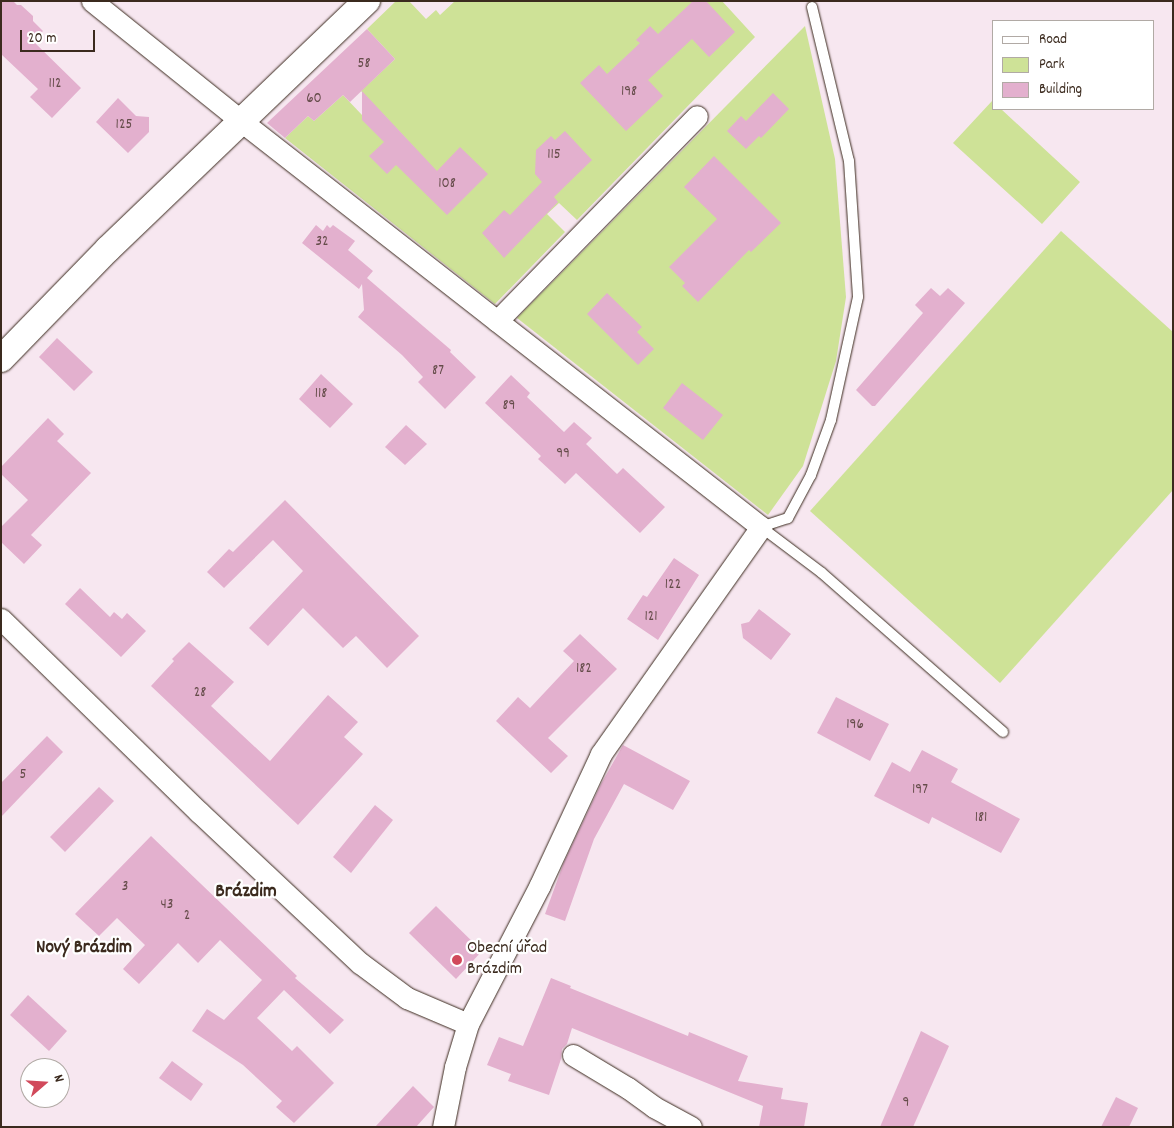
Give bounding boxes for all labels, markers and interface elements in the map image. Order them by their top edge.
scale bar [22,20,98,52]
legend [992,20,1154,110]
text: 20 m [28,28,56,50]
text: Road [1039,29,1067,51]
text: Park [1039,54,1065,76]
house number: 58 [358,56,370,74]
house number: 112 [48,76,62,94]
text: Building [1039,79,1082,101]
house number: 198 [621,84,637,102]
house number: 60 [306,91,322,109]
house number: 125 [116,117,132,135]
house number: 115 [547,147,561,165]
house number: 108 [438,176,456,194]
house number: 32 [315,234,329,252]
house number: 87 [432,363,444,381]
house number: 118 [315,386,327,404]
house number: 89 [503,398,515,416]
house number: 99 [556,446,570,464]
house number: 122 [665,577,681,595]
house number: 121 [644,609,658,627]
house number: 182 [576,661,592,679]
house number: 28 [194,685,206,703]
house number: 196 [846,717,864,735]
house number: 5 [20,767,26,785]
house number: 197 [912,782,928,800]
house number: 181 [975,810,987,828]
house number: 3 [122,879,128,897]
district label: Brázdim [215,880,277,904]
house number: 43 [161,897,173,915]
house number: 2 [184,908,190,926]
district label: Nový Brázdim [36,938,132,960]
place label: Obecní úřad Brázdim [467,939,547,982]
marker: Obecní úřad Brázdim [451,954,463,966]
north arrow [20,1058,70,1108]
text: N [48,1072,69,1085]
house number: 9 [903,1095,909,1113]

